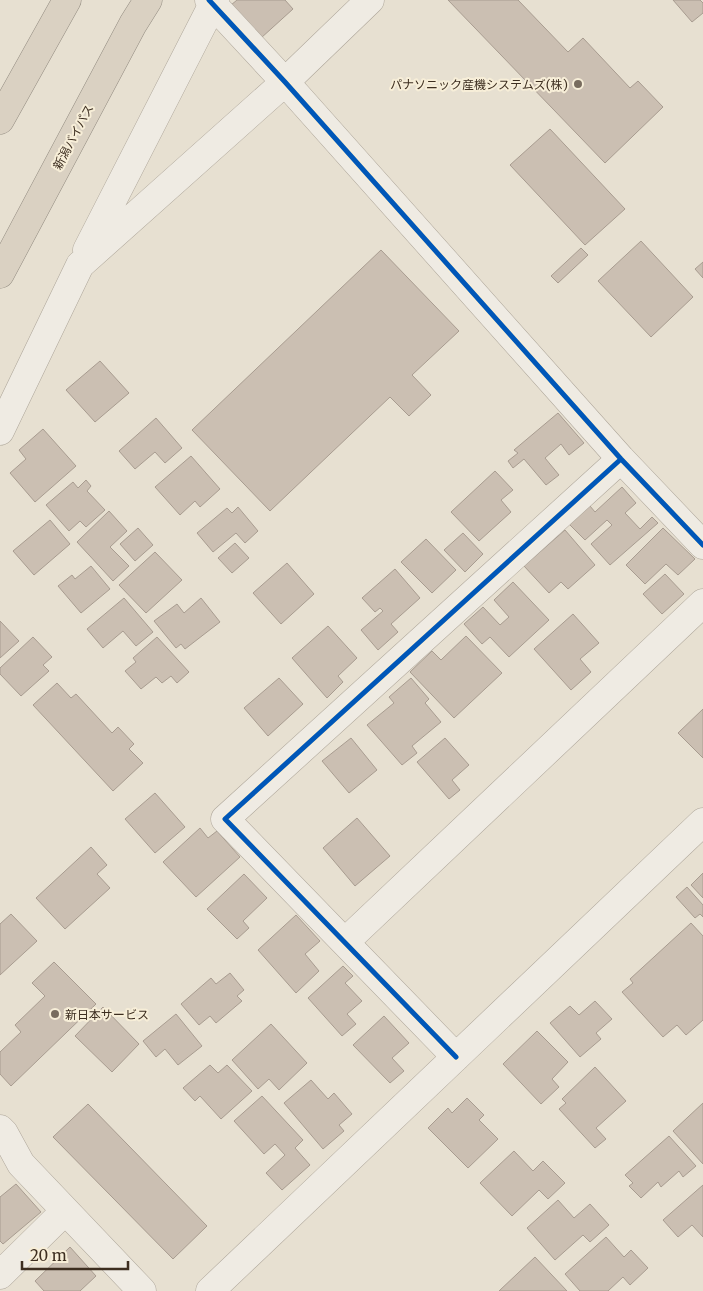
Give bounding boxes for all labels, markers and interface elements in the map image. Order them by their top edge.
place label: パナソニック産機システムズ(株) [390,77,568,92]
marker: パナソニック産機システムズ(株) [572,78,584,90]
street label: 新潟バイパス [50,102,96,172]
place label: 新日本サービス [65,1007,149,1022]
marker: 新日本サービス [49,1008,61,1020]
scale bar [22,1238,129,1270]
text: 20 m [30,1246,67,1265]

